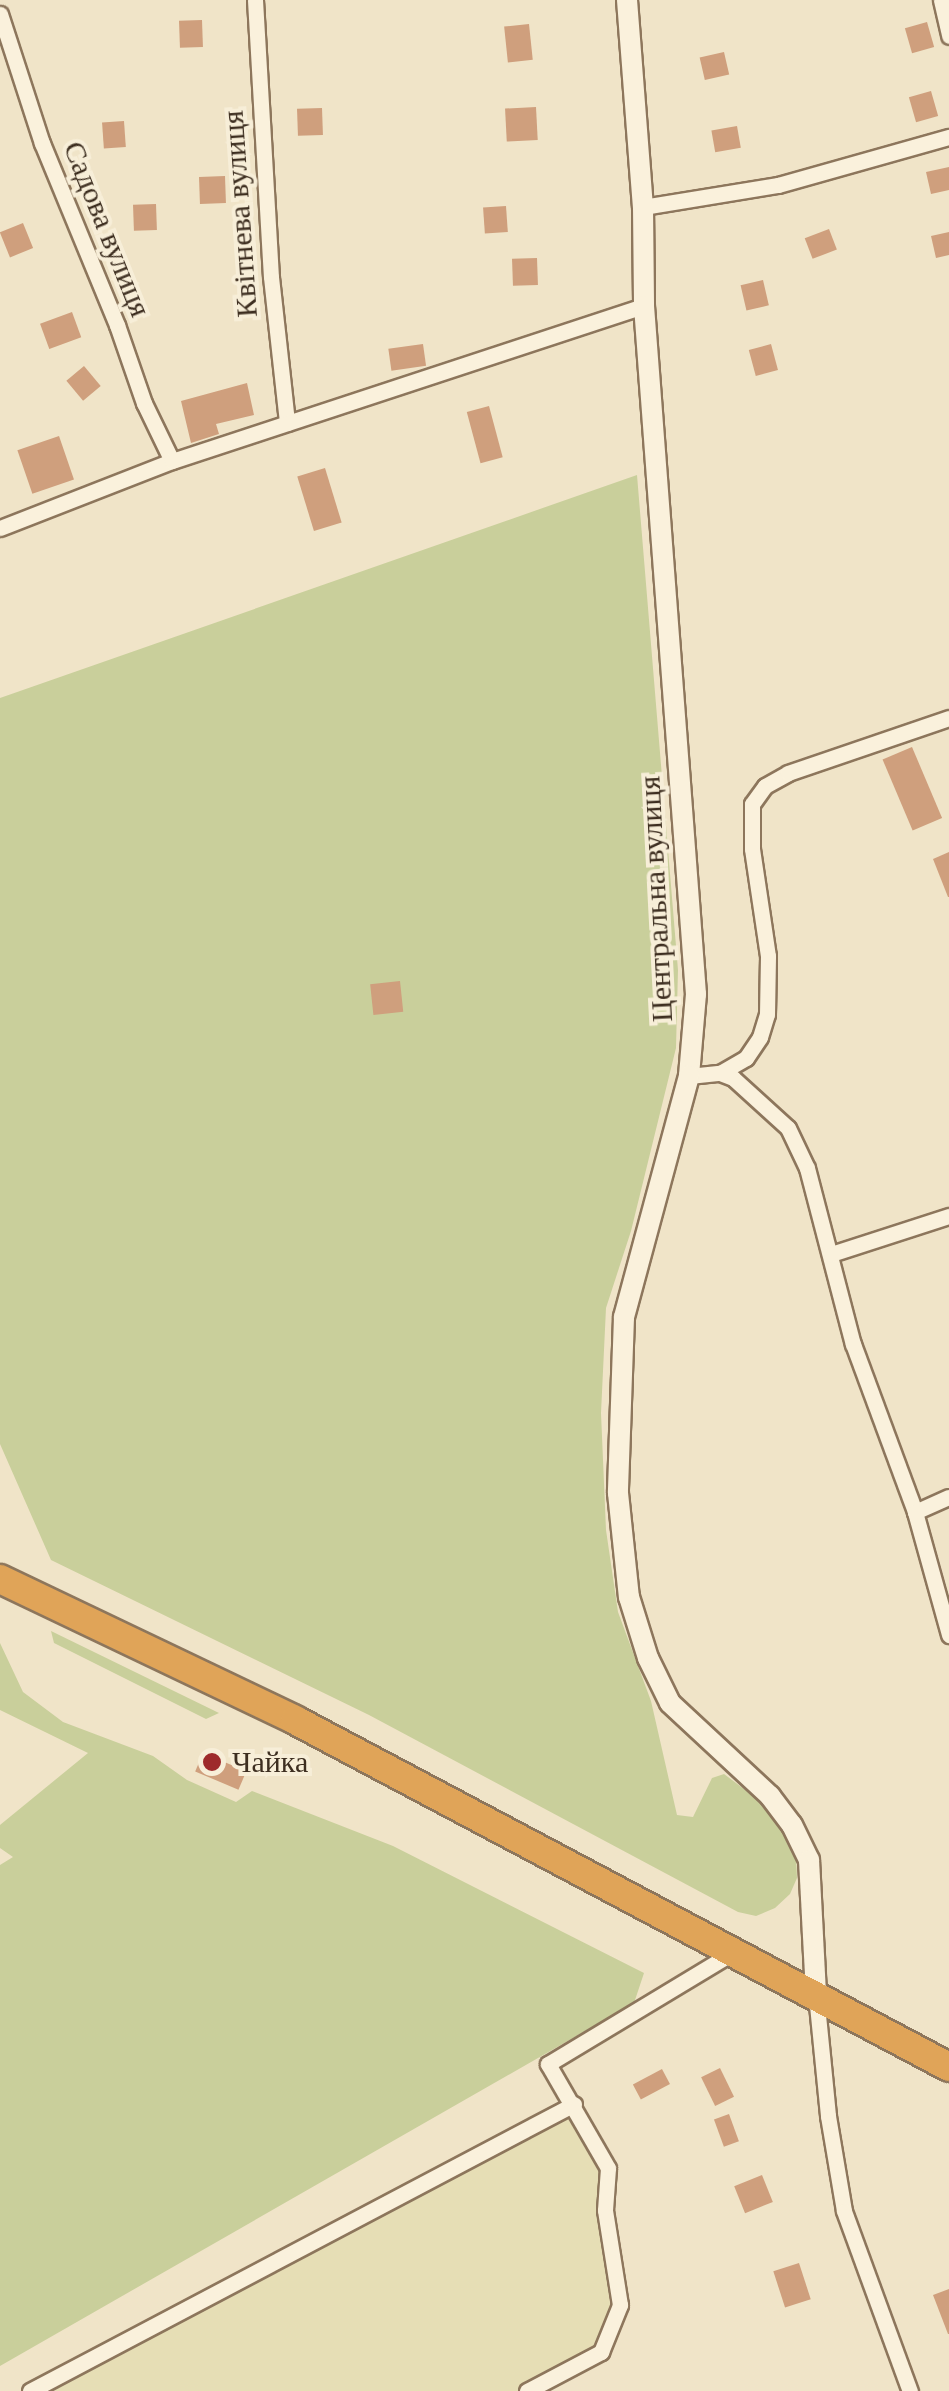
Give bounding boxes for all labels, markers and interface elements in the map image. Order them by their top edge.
street label: Квітнева вулиця [215,109,265,319]
street label: Садова вулиця [55,136,159,322]
street label: Центральна вулиця [632,775,680,1023]
place label: Чайка [232,1744,308,1780]
marker: Чайка [201,1751,223,1773]

